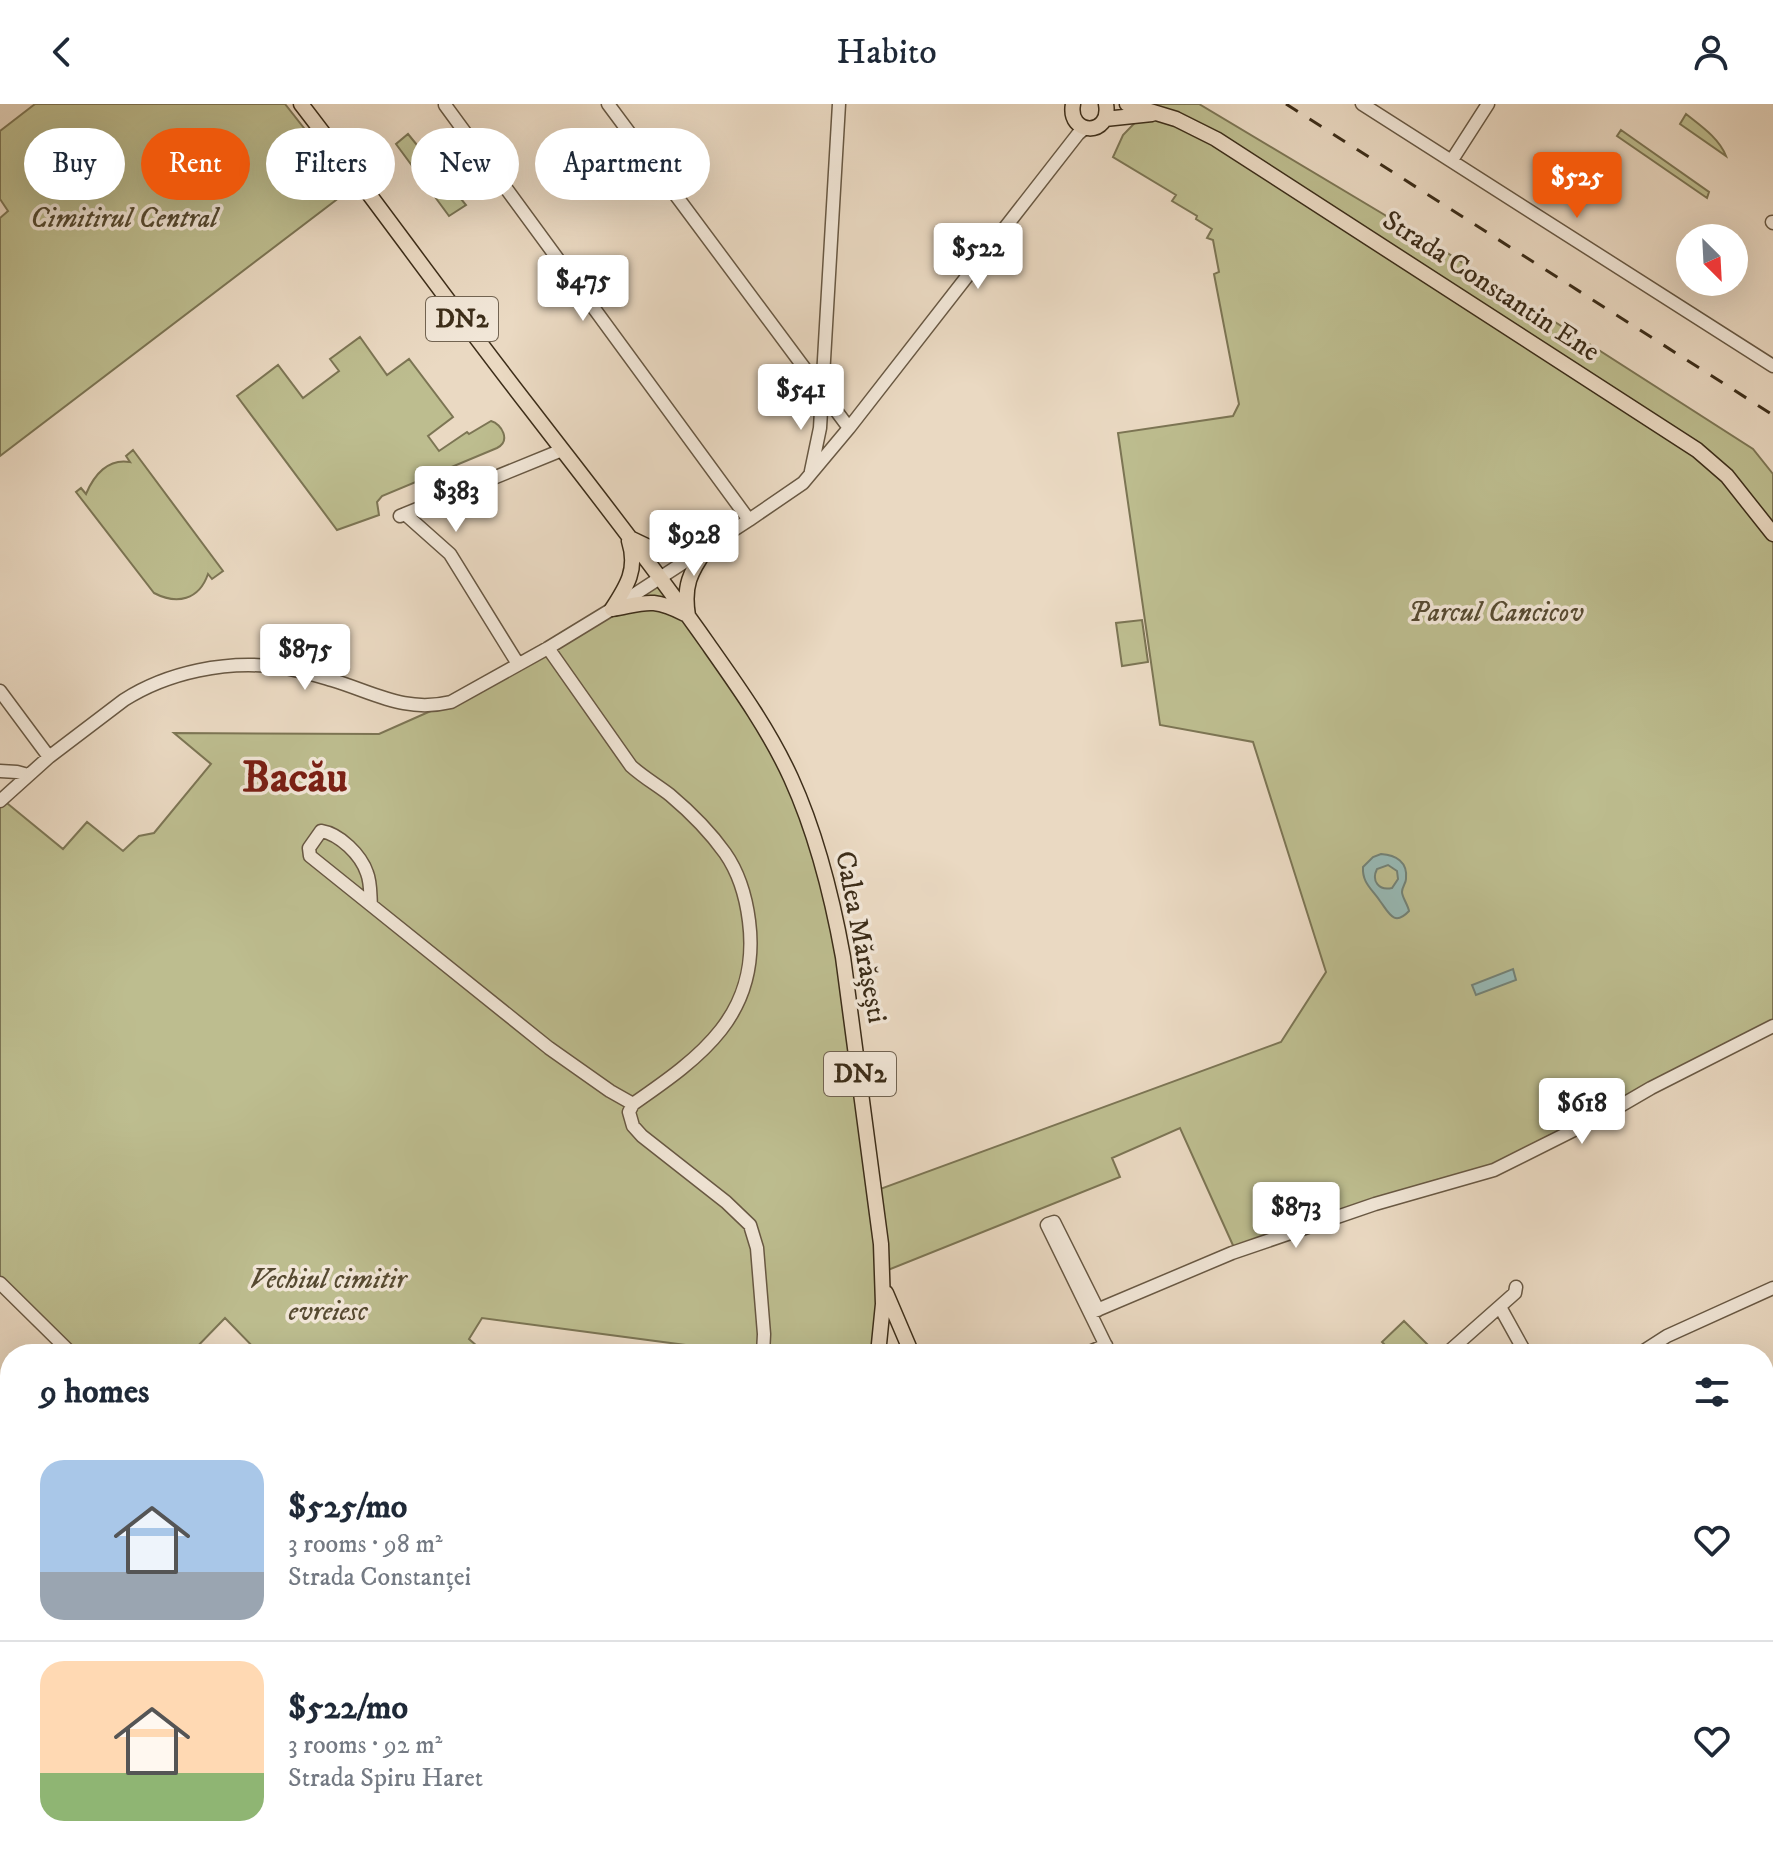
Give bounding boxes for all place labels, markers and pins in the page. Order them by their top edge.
pin: $525 [1530,152,1624,220]
pin: $522 [931,223,1025,291]
pin: $475 [536,255,630,323]
pin: $541 [754,364,848,432]
pin: $383 [409,466,503,534]
pin: $928 [647,510,741,578]
pin: $875 [258,624,352,692]
pin: $618 [1535,1078,1629,1146]
pin: $873 [1249,1182,1343,1250]

